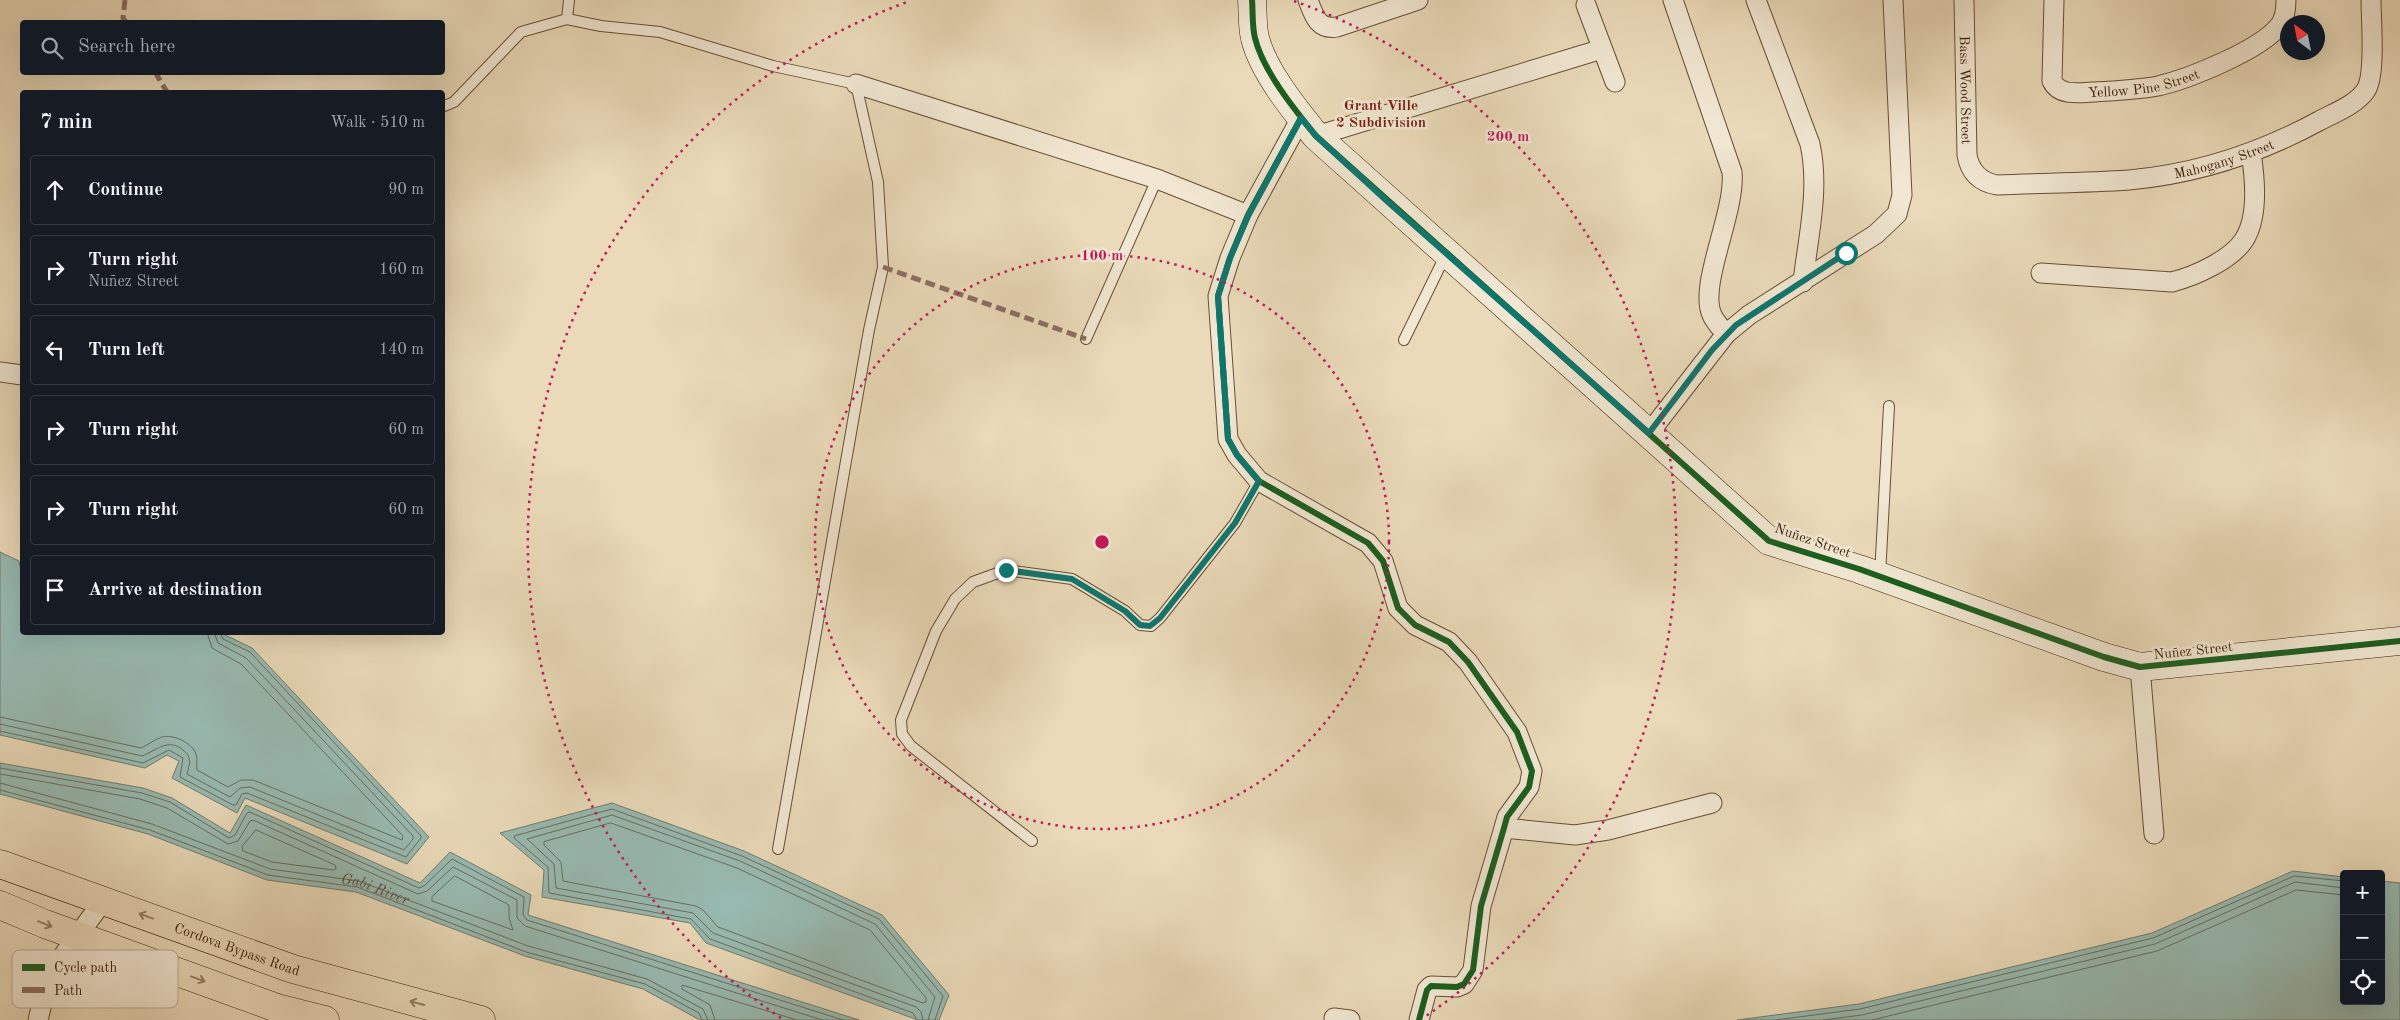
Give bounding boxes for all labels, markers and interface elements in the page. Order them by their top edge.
north arrow [2280,15,2325,60]
search box [20,20,445,75]
icon: search [38,34,66,62]
street label: Bass Wood Street [1957,36,1973,145]
text: Search here [78,38,175,57]
street label: Yellow Pine Street [2088,67,2201,100]
district label: Grant Ville 2 Subdivision [1336,99,1426,131]
text: 7 min [40,112,93,133]
text: Walk · 510 m [330,115,425,131]
text: 200 m [1487,130,1529,145]
street label: Mahogany Street [2173,138,2276,182]
icon: ahead [41,176,69,204]
text: Continue [88,181,163,200]
text: 90 m [388,182,424,198]
route start [1835,242,1858,265]
text: 100 m [1081,249,1123,264]
text: Turn right [88,251,178,270]
icon: right [41,256,69,284]
text: 160 m [379,262,424,278]
text: Nuñez Street [88,274,179,290]
icon: left [41,336,69,364]
text: Turn left [88,341,165,360]
text: 140 m [379,342,424,358]
icon: right [41,416,69,444]
text: Turn right [88,421,178,440]
text: 60 m [388,422,424,438]
icon: right [41,496,69,524]
text: Turn right [88,501,178,520]
text: 60 m [388,502,424,518]
street label: Nuñez Street [1773,521,1853,561]
centre of rings [1093,533,1111,551]
route end [995,559,1018,582]
icon: arrive [41,576,69,604]
text: Arrive at destination [88,581,262,600]
street label: Nuñez Street [2153,640,2233,662]
map controls [2340,870,2385,1005]
button: + [2340,870,2385,915]
water label: Gabi River [340,873,411,909]
one-way arrow [138,911,154,920]
button: − [2340,915,2385,960]
one-way arrow [37,920,52,929]
street label: Cordova Bypass Road [172,921,301,979]
legend [12,950,178,1008]
button: locate [2340,960,2385,1005]
text: Cycle path [54,961,117,975]
one-way arrow [189,975,205,985]
text: Path [54,984,83,998]
one-way arrow [409,997,425,1007]

